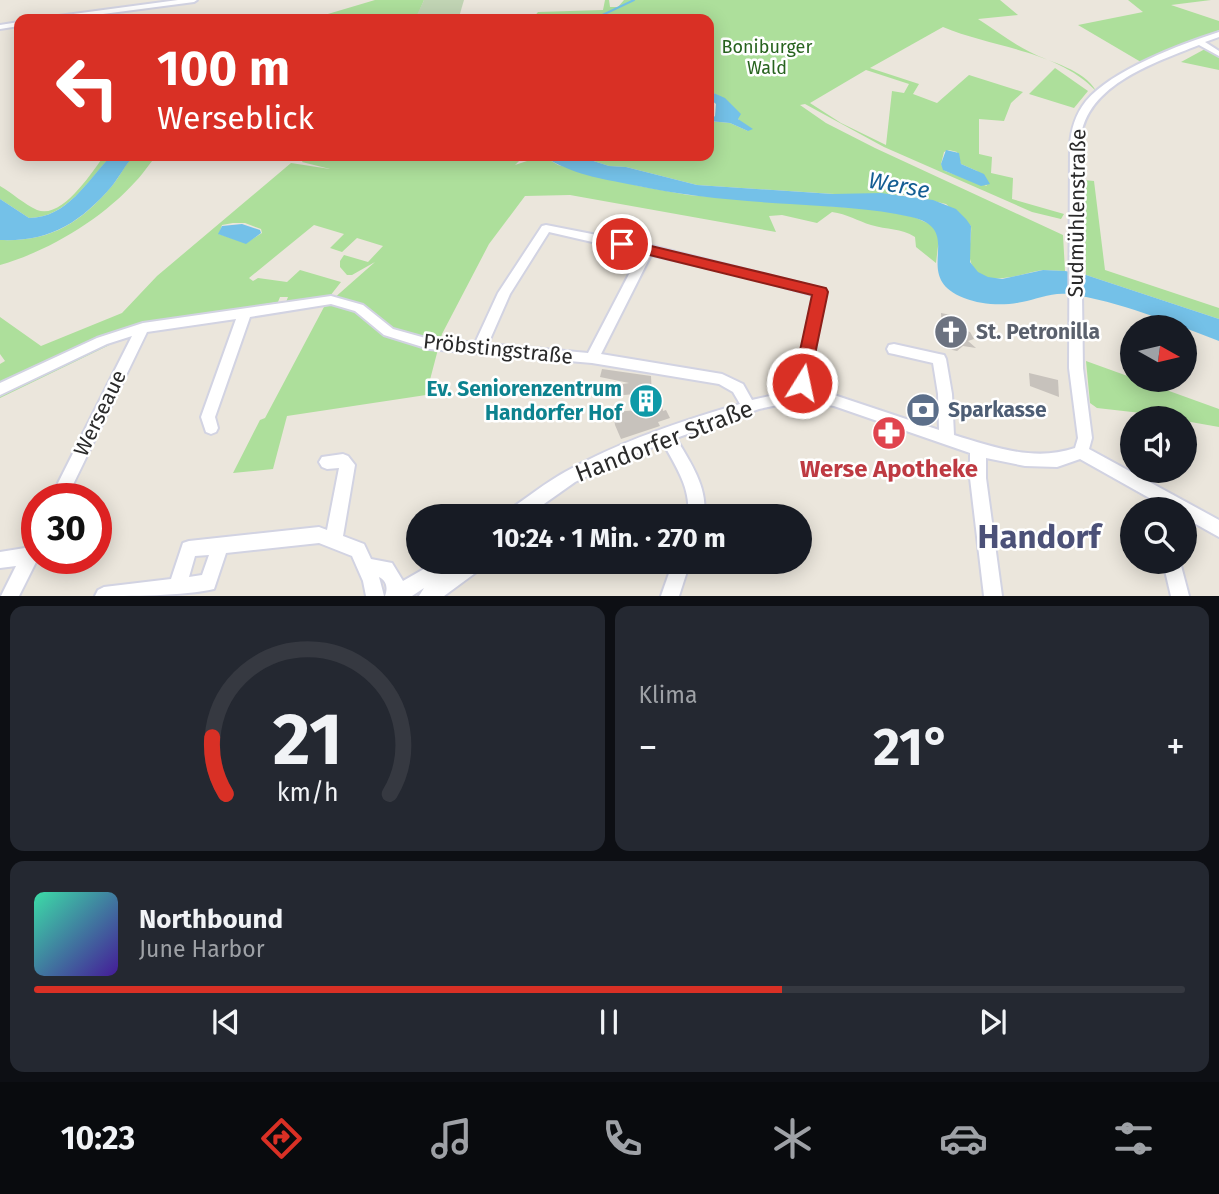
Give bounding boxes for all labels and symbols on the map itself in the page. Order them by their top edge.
park label: Boniburger Wald [722,36,812,79]
street label: Sudmühlenstraße [1063,128,1091,298]
water label: Werse [866,166,932,204]
pin [592,214,652,274]
church icon: St. Petronilla [932,313,970,351]
north arrow [1120,315,1197,392]
place label: St. Petronilla [976,319,1100,345]
street label: Pröbstingstraße [422,328,574,370]
position arrow [765,346,839,420]
street label: Werseaue [68,366,132,460]
place label: Ev. Seniorenzentrum Handorfer Hof [427,376,625,426]
building icon: Ev. Seniorenzentrum Handorfer Hof [627,382,665,420]
bank icon: Sparkasse [904,391,942,429]
street label: Handorfer Straße [571,394,757,488]
place label: Sparkasse [948,397,1047,423]
pharmacy icon: Werse Apotheke [870,414,908,452]
place label: Werse Apotheke [800,455,978,483]
speed limit sign: 30 [21,483,112,574]
district label: Handorf [977,517,1104,557]

